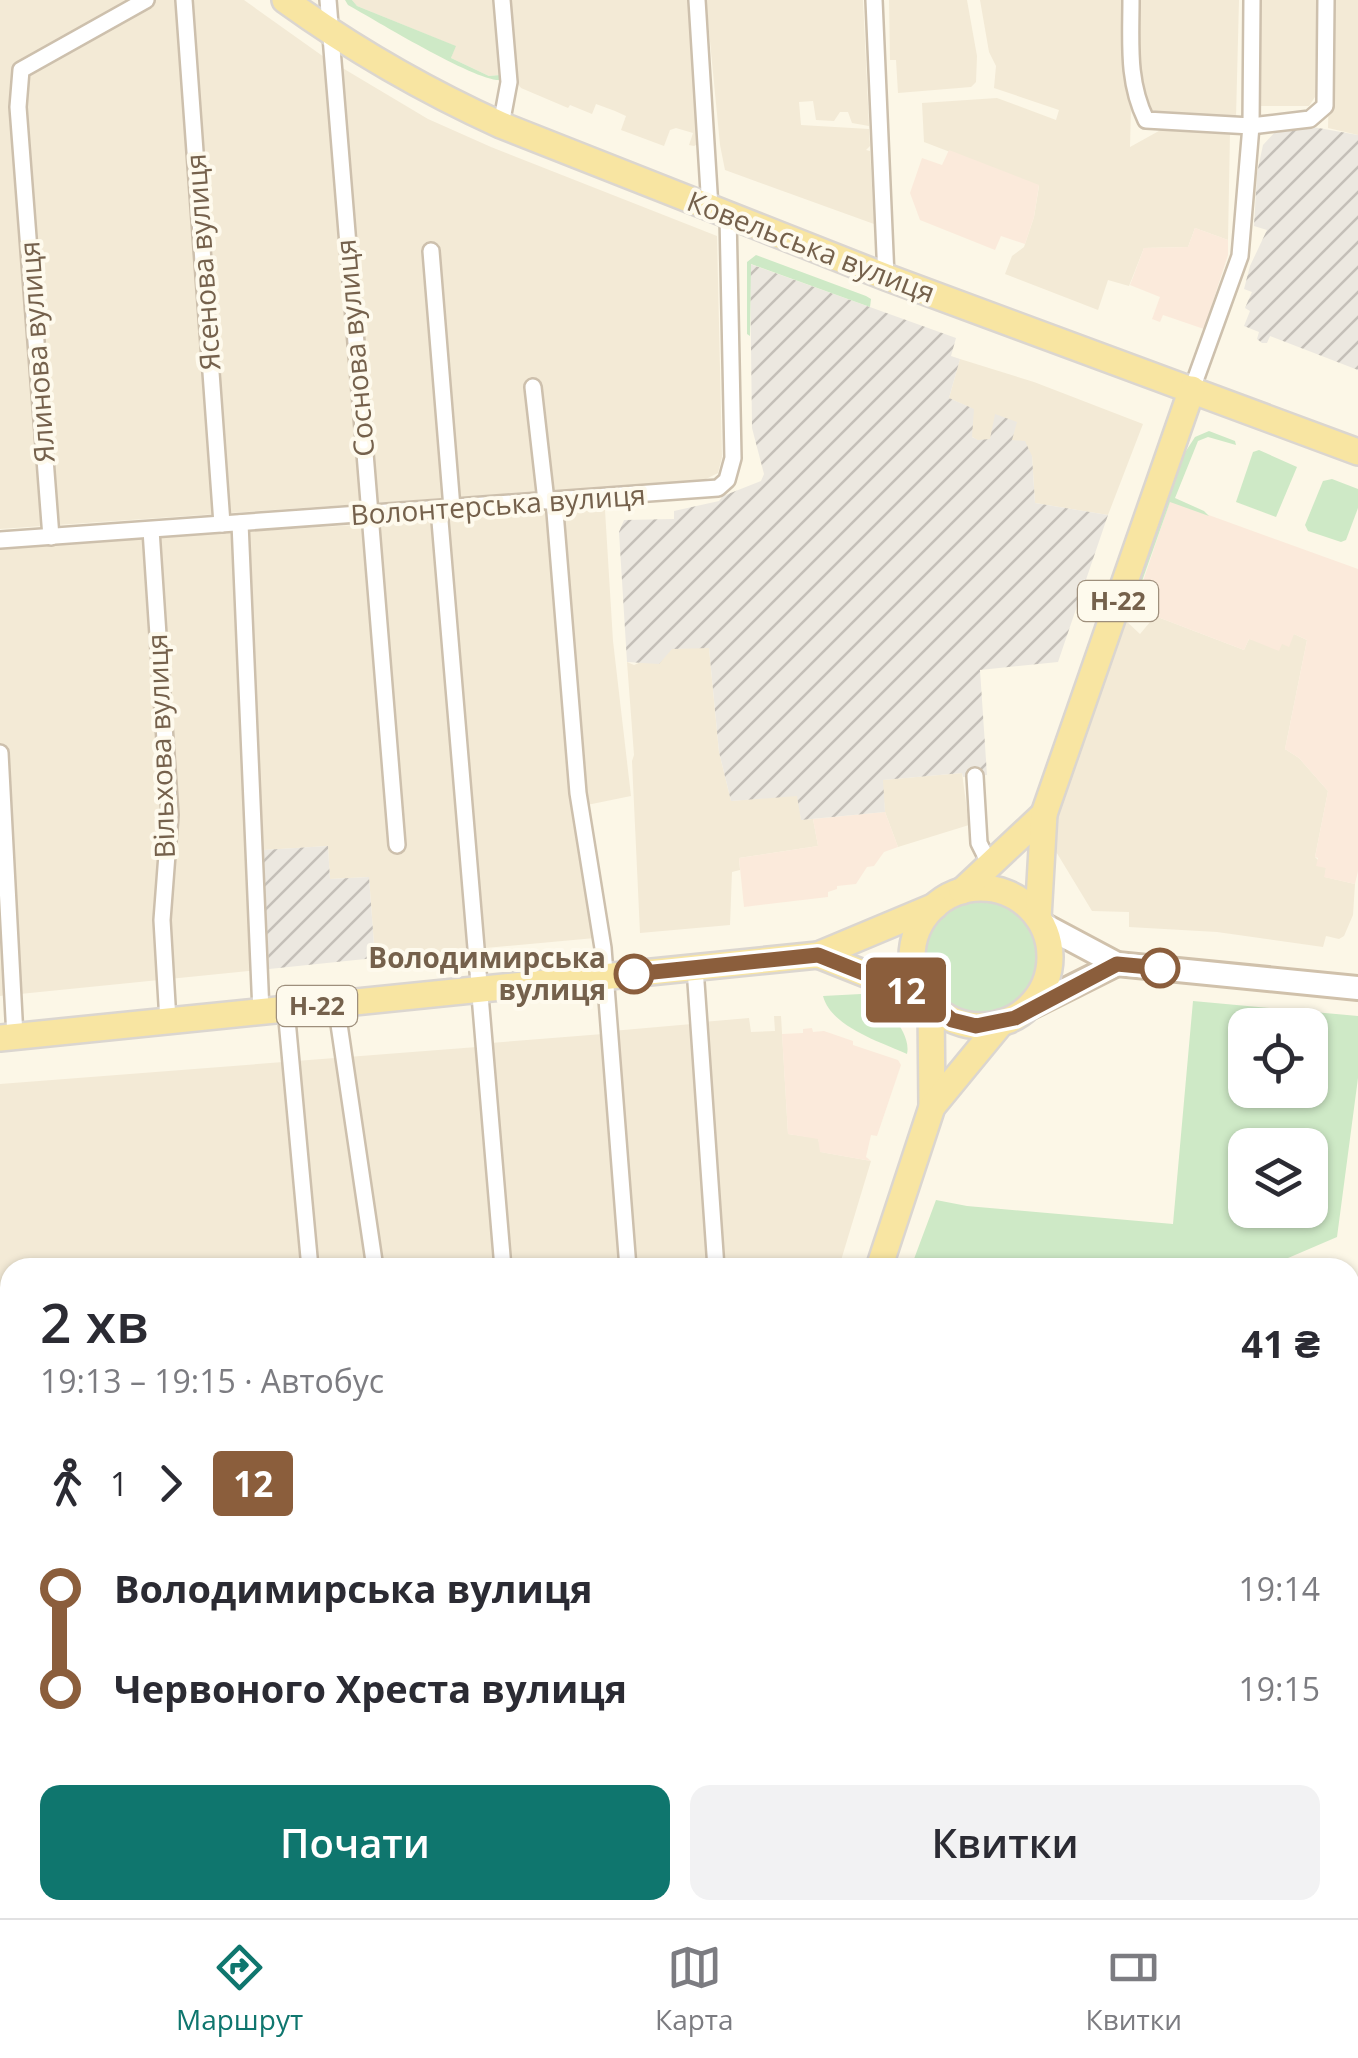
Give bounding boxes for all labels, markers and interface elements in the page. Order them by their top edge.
street label: Ясенова вулиця [175,152,229,372]
street label: Ковельська вулиця [682,181,941,311]
street label: Соснова вулиця [326,238,382,458]
street label: Ялинова вулиця [9,240,63,464]
street label: Волонтерська вулиця [349,475,647,533]
road number: Н-22 [1078,581,1158,621]
street label: Вільхова вулиця [137,633,183,859]
place label: Володимирська вулиця [368,938,606,1008]
unlabelled marker [1141,949,1179,987]
marker: Володимирська вулиця [615,955,653,993]
line badge: 12 [861,958,951,1022]
text: 12 [886,967,926,1014]
road number: Н-22 [277,986,357,1026]
map controls [1228,1008,1328,1228]
button: locate [1228,1008,1328,1108]
button: layers [1228,1128,1328,1228]
text: 2 хв [40,1284,149,1359]
text: 41 ₴ [1241,1317,1320,1369]
text: 19:13 – 19:15 · Автобус [40,1359,384,1402]
icon: walk [40,1456,95,1511]
icon: forward [143,1456,198,1511]
text: 12 [233,1460,273,1507]
text: 1 [110,1462,128,1505]
text: Володимирська вулиця [114,1562,592,1614]
text: 19:14 [1238,1567,1320,1610]
text: Червоного Хреста вулиця [114,1662,627,1714]
text: 19:15 [1238,1667,1320,1710]
button: Почати [40,1785,670,1900]
button: Квитки [690,1785,1320,1900]
tab: Маршрут [176,1940,303,2038]
tab: Карта [655,1940,734,2038]
tab: Квитки [1086,1940,1182,2038]

